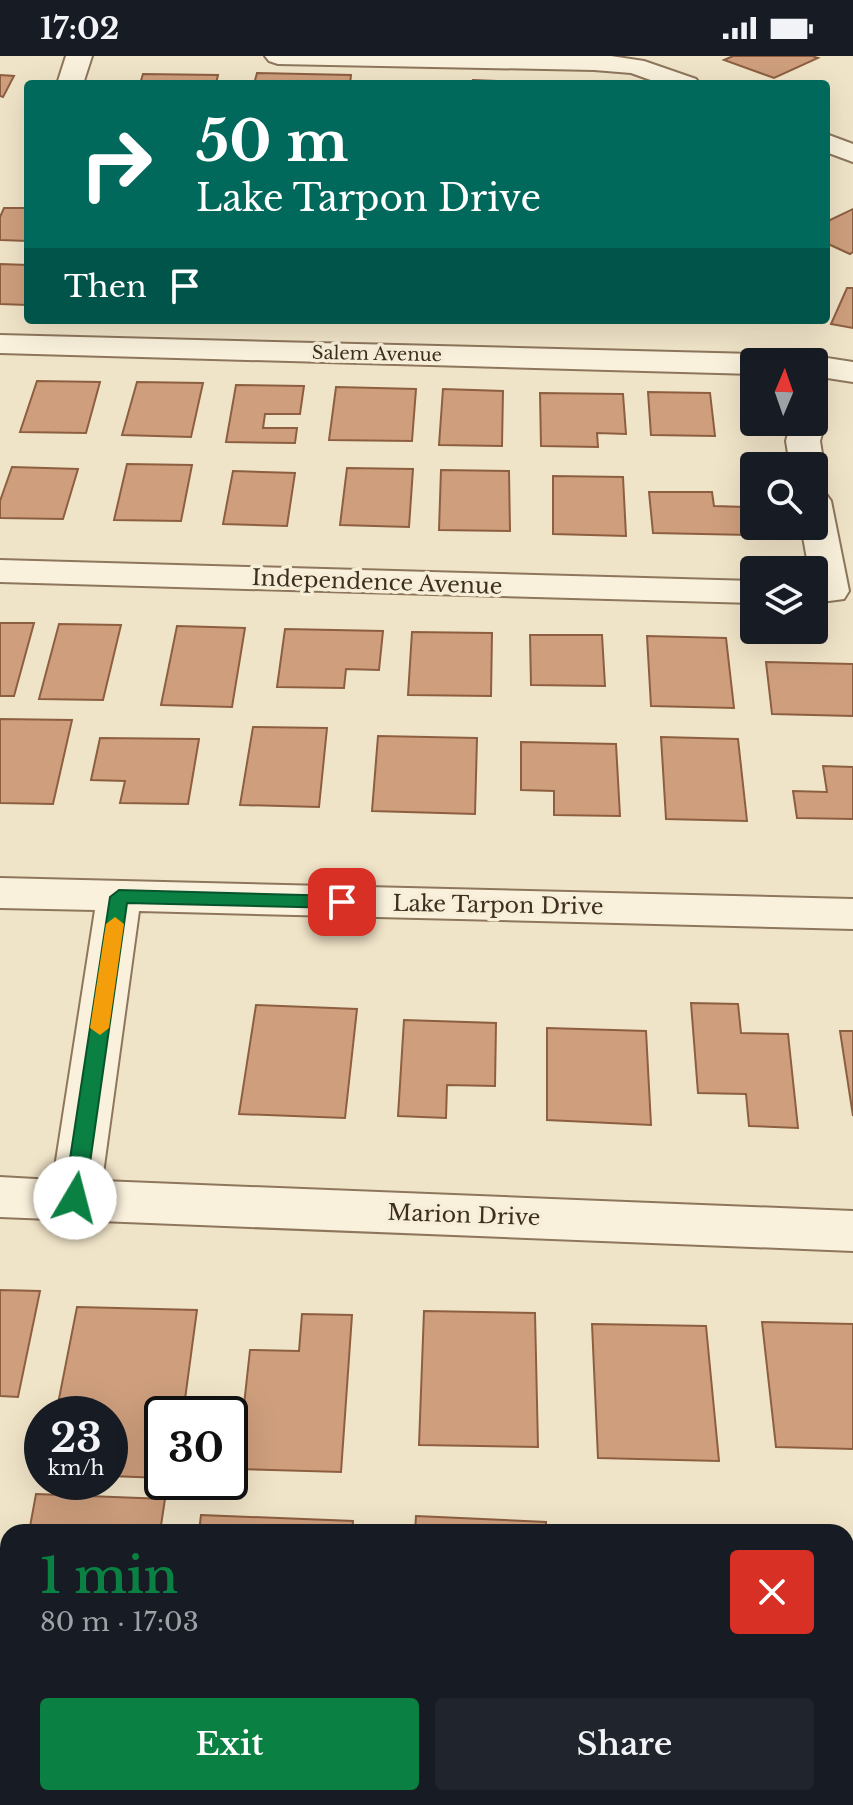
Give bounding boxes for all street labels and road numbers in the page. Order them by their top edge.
street label: Salem Avenue [312,342,442,366]
street label: Independence Avenue [251,564,503,600]
street label: Lake Tarpon Drive [392,890,604,920]
street label: Marion Drive [387,1199,541,1231]

